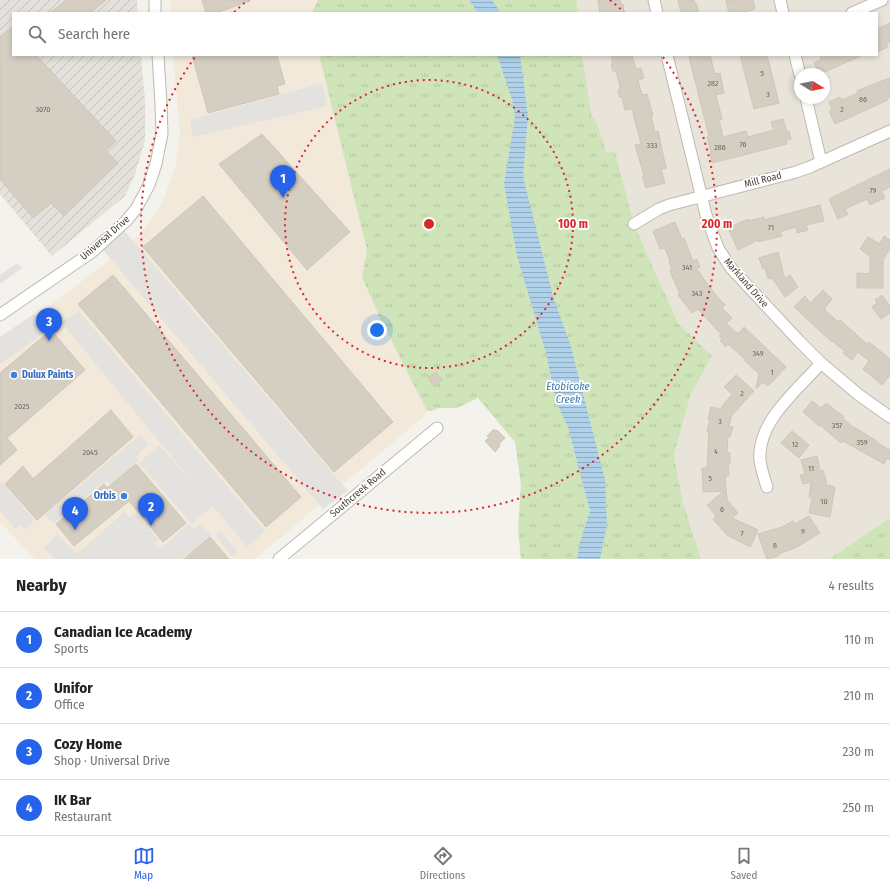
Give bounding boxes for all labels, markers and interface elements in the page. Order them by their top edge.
search box [12,12,878,56]
icon: search [26,23,48,45]
text: Search here [58,25,130,43]
north arrow [794,68,830,104]
house number: 5 [760,69,764,78]
house number: 282 [708,79,719,88]
house number: 3 [766,90,770,99]
house number: 86 [859,95,867,104]
house number: 3070 [36,105,50,114]
house number: 2 [840,105,844,114]
house number: 76 [739,140,747,149]
house number: 333 [647,141,658,150]
house number: 286 [714,143,726,152]
pin: 1 [270,165,296,198]
street label: Mill Road [743,170,783,190]
house number: 79 [869,186,877,195]
street label: Universal Drive [78,213,132,263]
centre of rings [422,217,436,231]
text: 100 m [558,217,588,231]
text: 200 m [701,217,732,231]
house number: 71 [768,223,774,232]
street label: Markland Drive [721,256,771,310]
house number: 341 [682,263,692,272]
house number: 343 [692,289,703,298]
pin: 3 [36,308,62,341]
your location [367,320,387,340]
house number: 349 [752,349,764,358]
house number: 1 [770,368,774,377]
place label: Dulux Paints [22,369,74,381]
marker: Dulux Paints [9,370,19,380]
water label: Etobicoke Creek [546,380,590,406]
house number: 2 [740,389,744,398]
house number: 2025 [15,402,30,411]
house number: 3 [718,417,722,426]
house number: 357 [832,421,843,430]
house number: 359 [856,438,868,447]
house number: 12 [792,440,799,449]
house number: 4 [714,447,718,456]
house number: 2045 [82,448,98,457]
house number: 11 [808,464,814,473]
street label: Southcreek Road [328,466,388,520]
house number: 5 [708,474,712,483]
place label: Orbis [94,490,117,502]
marker: Orbis [119,491,129,501]
pin: 2 [138,493,164,526]
pin: 4 [62,497,88,530]
house number: 10 [820,497,828,506]
house number: 6 [720,505,724,514]
house number: 9 [801,527,805,536]
house number: 7 [740,529,744,538]
house number: 8 [773,541,777,550]
text: Nearby [16,575,67,596]
text: 4 results [828,578,874,593]
text: Canadian Ice Academy [54,623,192,641]
text: 1 [26,632,32,647]
text: 110 m [844,632,874,647]
text: Sports [54,641,89,656]
text: Unifor [54,679,93,697]
text: 2 [26,688,32,703]
text: 210 m [844,688,874,703]
text: Office [54,697,85,712]
text: Cozy Home [54,735,122,753]
text: 3 [26,744,32,759]
text: 230 m [843,744,874,759]
text: Shop · Universal Drive [54,753,170,768]
text: IK Bar [54,791,91,809]
text: 4 [26,800,32,815]
text: 250 m [842,800,874,815]
text: Restaurant [54,809,112,824]
tab: Map [133,845,155,882]
tab: Directions [420,845,465,882]
tab: Saved [731,845,757,882]

